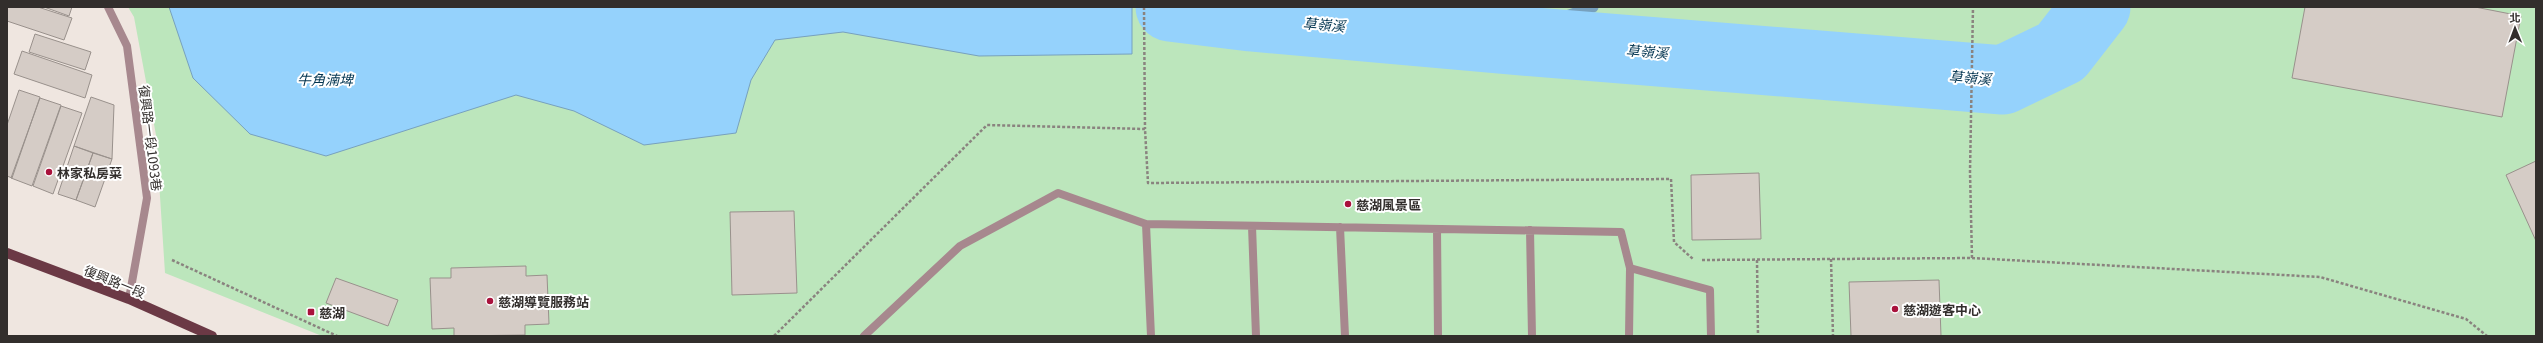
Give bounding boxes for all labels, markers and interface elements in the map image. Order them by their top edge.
north arrow [2495,8,2535,48]
text: 北 [2509,9,2520,25]
water label: 草嶺溪 [1302,12,1348,36]
water label: 草嶺溪 [1625,39,1671,63]
water label: 草嶺溪 [1948,65,1994,89]
water label: 牛角湳埤 [297,69,355,89]
street label: 復興路一段1093巷 [135,84,167,192]
place label: 林家私房菜 [57,163,122,182]
marker: 林家私房菜 [44,167,54,177]
place label: 慈湖風景區 [1356,195,1421,214]
marker: 慈湖風景區 [1343,199,1353,209]
street label: 復興路一段 [81,260,149,302]
place label: 慈湖導覽服務站 [498,292,589,311]
marker: 慈湖導覽服務站 [485,296,495,306]
place label: 慈湖遊客中心 [1903,300,1981,319]
place label: 慈湖 [319,303,345,322]
marker: 慈湖遊客中心 [1890,304,1900,314]
marker: 慈湖 [306,307,316,317]

